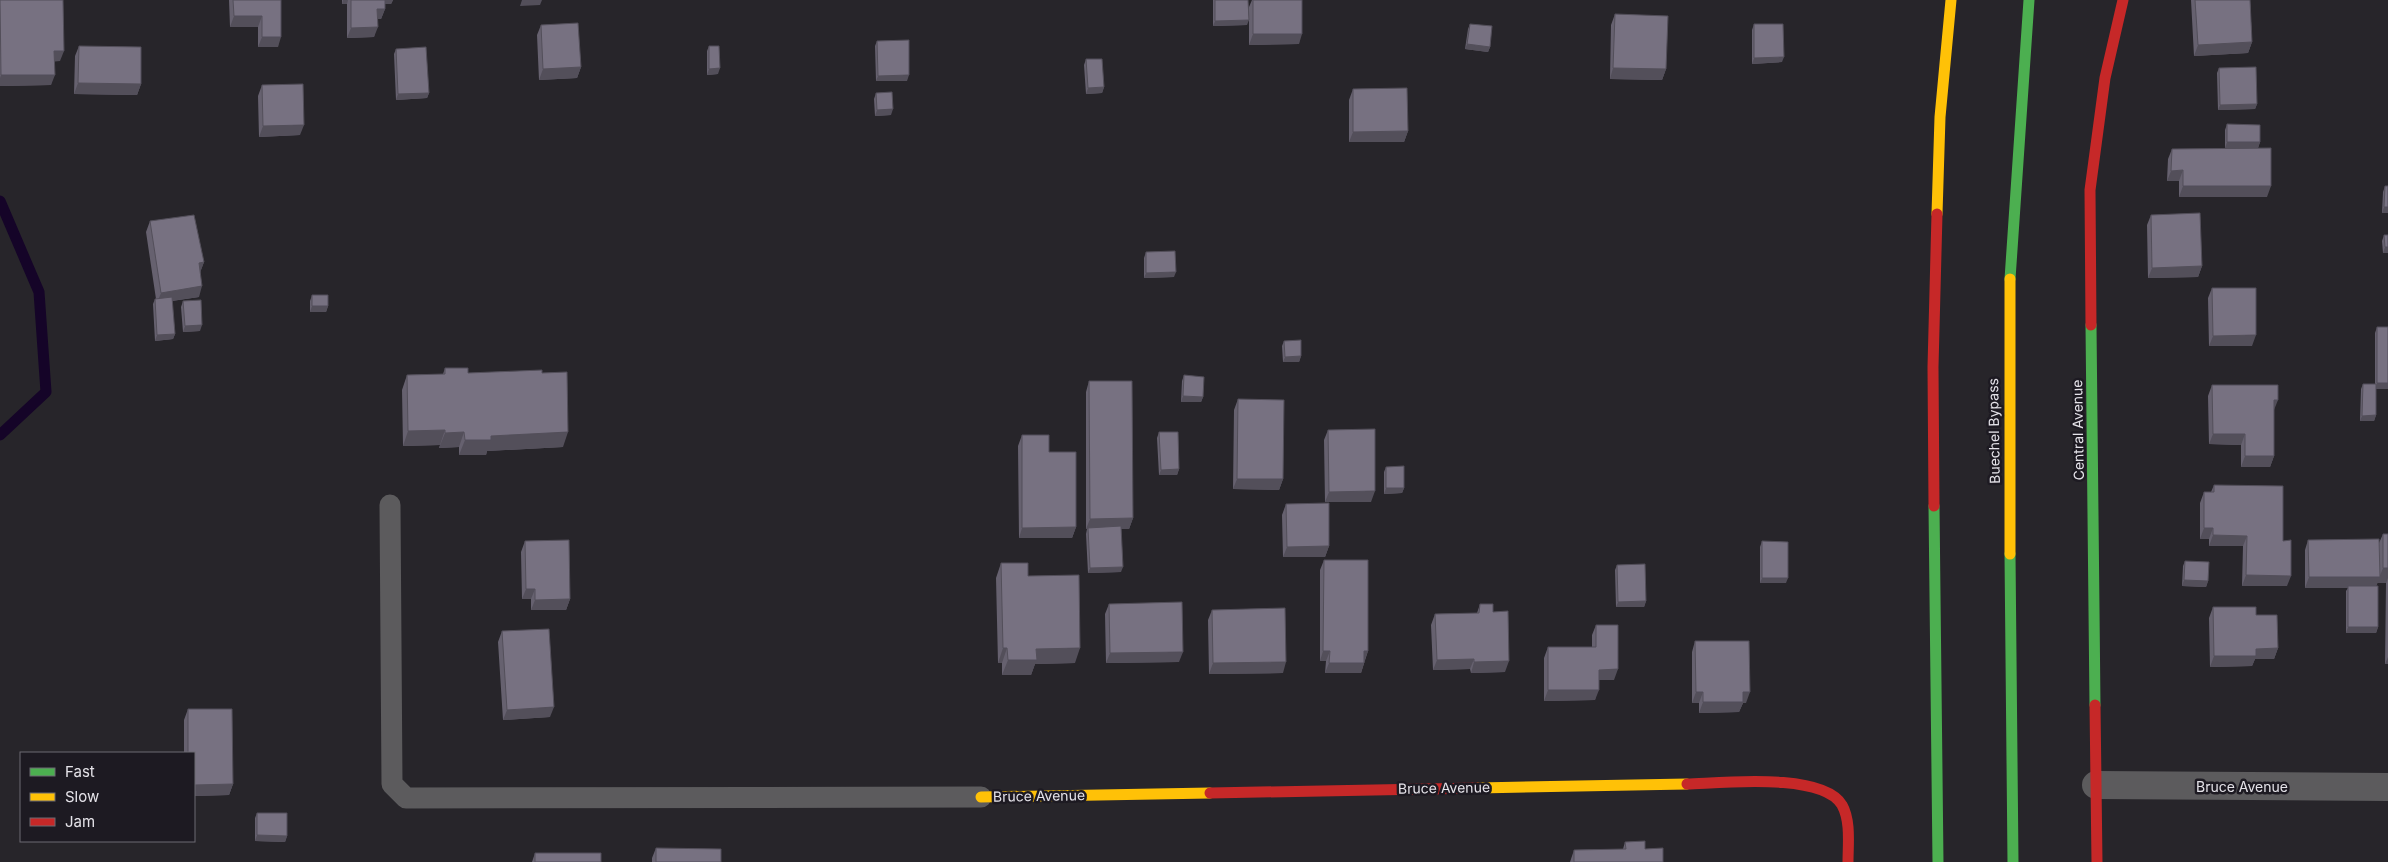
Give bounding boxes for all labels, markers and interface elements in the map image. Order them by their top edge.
street label: Buechel Bypass [1984,378,2003,484]
street label: Central Avenue [2068,379,2087,481]
legend [20,752,195,842]
text: Fast [65,762,95,781]
street label: Bruce Avenue [1398,778,1490,797]
street label: Bruce Avenue [2196,778,2288,795]
street label: Bruce Avenue [993,786,1085,805]
text: Slow [65,787,99,806]
text: Jam [65,812,95,831]

